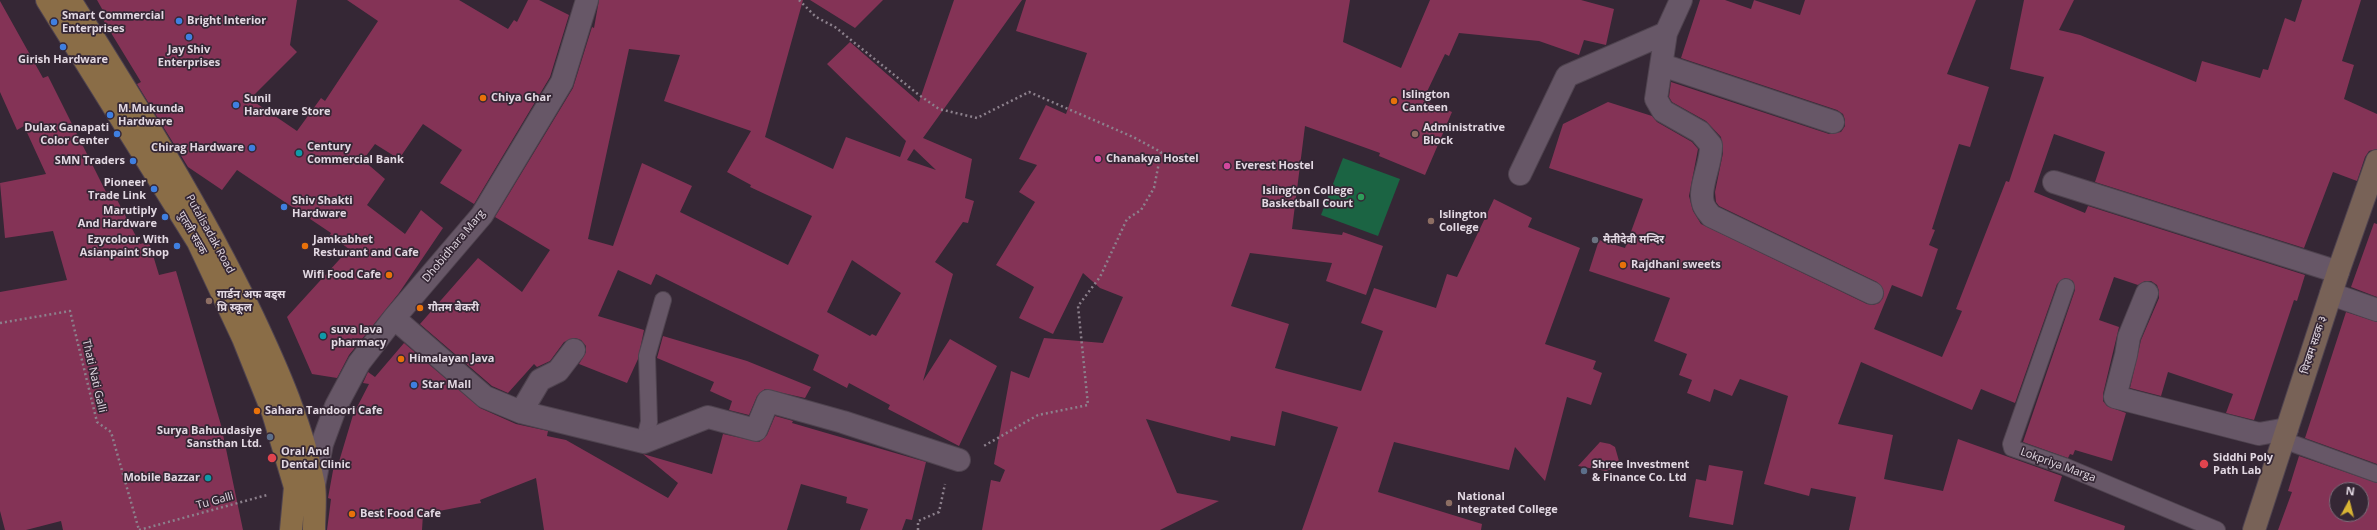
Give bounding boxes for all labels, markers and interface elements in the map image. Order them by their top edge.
place label: Smart Commercial Enterprises [62,9,164,35]
place label: Bright Interior [187,14,266,28]
marker: Bright Interior [174,16,184,26]
marker: Smart Commercial Enterprises [49,17,59,27]
marker: Jay Shiv Enterprises [184,32,194,42]
marker: Girish Hardware [58,42,68,52]
place label: Jay Shiv Enterprises [158,43,220,69]
place label: Girish Hardware [18,53,108,67]
place label: Islington Canteen [1402,88,1450,114]
place label: Chiya Ghar [491,91,551,105]
place label: Sunil Hardware Store [244,92,331,118]
marker: Chiya Ghar [478,93,488,103]
marker: Islington Canteen [1389,96,1399,106]
marker: Sunil Hardware Store [231,100,241,110]
place label: M.Mukunda Hardware [118,102,184,128]
marker: M.Mukunda Hardware [105,110,115,120]
place label: Dulax Ganapati Color Center [24,121,109,147]
place label: Administrative Block [1423,121,1505,147]
marker: Dulax Ganapati Color Center [112,129,122,139]
marker: Administrative Block [1410,129,1420,139]
place label: Century Commercial Bank [307,140,404,166]
place label: Chirag Hardware [151,141,244,155]
marker: Chirag Hardware [247,143,257,153]
marker: Century Commercial Bank [294,148,304,158]
place label: Chanakya Hostel [1106,152,1199,166]
place label: SMN Traders [55,154,125,168]
marker: Chanakya Hostel [1093,154,1103,164]
marker: SMN Traders [128,156,138,166]
place label: Everest Hostel [1235,159,1314,173]
marker: Everest Hostel [1222,161,1232,171]
place label: Pioneer Trade Link [88,176,146,202]
marker: Pioneer Trade Link [149,184,159,194]
place label: Islington College Basketball Court [1261,184,1353,210]
street label: Putalisadak Road [183,192,237,276]
marker: Islington College Basketball Court [1356,192,1366,202]
place label: Shiv Shakti Hardware [292,194,353,220]
marker: Shiv Shakti Hardware [279,202,289,212]
place label: Marutiply And Hardware [78,204,157,230]
street label: Dhobidhara Marg [420,207,488,285]
place label: Islington College [1439,208,1487,234]
street label: पुतली सडक [174,209,210,257]
marker: Marutiply And Hardware [160,212,170,222]
marker: Islington College [1426,216,1436,226]
place label: Ezycolour With Asianpaint Shop [80,233,169,259]
place label: Jamkabhet Resturant and Cafe [313,233,419,259]
place label: मैतीदेवी मन्दिर [1603,233,1664,247]
marker: मैतीदेवी मन्दिर [1590,235,1600,245]
marker: Ezycolour With Asianpaint Shop [172,241,182,251]
marker: Jamkabhet Resturant and Cafe [300,241,310,251]
place label: Rajdhani sweets [1631,258,1721,272]
marker: Rajdhani sweets [1618,260,1628,270]
place label: Wifi Food Cafe [303,268,381,282]
marker: Wifi Food Cafe [384,270,394,280]
place label: गार्डन अफ बड्स प्रि स्कूल [217,288,285,314]
marker: गार्डन अफ बड्स प्रि स्कूल [204,296,214,306]
place label: गौतम बेकरी [428,301,479,315]
marker: गौतम बेकरी [415,303,425,313]
street label: थिरबम सडक ३ [2298,314,2330,376]
place label: suva lava pharmacy [331,323,386,349]
marker: suva lava pharmacy [318,331,328,341]
street label: Thati Nati Galli [79,338,109,414]
place label: Himalayan Java [409,352,494,366]
marker: Himalayan Java [396,354,406,364]
place label: Star Mall [422,378,471,392]
marker: Star Mall [409,380,419,390]
place label: Sahara Tandoori Cafe [265,404,383,418]
marker: Sahara Tandoori Cafe [252,406,262,416]
place label: Surya Bahuudasiye Sansthan Ltd. [157,424,262,450]
marker: Surya Bahuudasiye Sansthan Ltd. [265,432,275,442]
place label: Oral And Dental Clinic [281,445,350,471]
street label: Lokpriya Marga [2019,445,2097,485]
place label: Siddhi Poly Path Lab [2213,451,2273,477]
marker: Oral And Dental Clinic [266,452,278,464]
place label: Shree Investment & Finance Co. Ltd [1592,458,1689,484]
marker: Siddhi Poly Path Lab [2198,458,2210,470]
marker: Shree Investment & Finance Co. Ltd [1579,466,1589,476]
place label: Mobile Bazzar [123,471,200,485]
marker: Mobile Bazzar [203,473,213,483]
north arrow [2329,482,2369,522]
text: N [2345,483,2356,499]
street label: Tu Galli [195,490,235,512]
place label: National Integrated College [1457,490,1558,516]
marker: National Integrated College [1444,498,1454,508]
place label: Best Food Cafe [360,507,441,521]
marker: Best Food Cafe [347,509,357,519]

